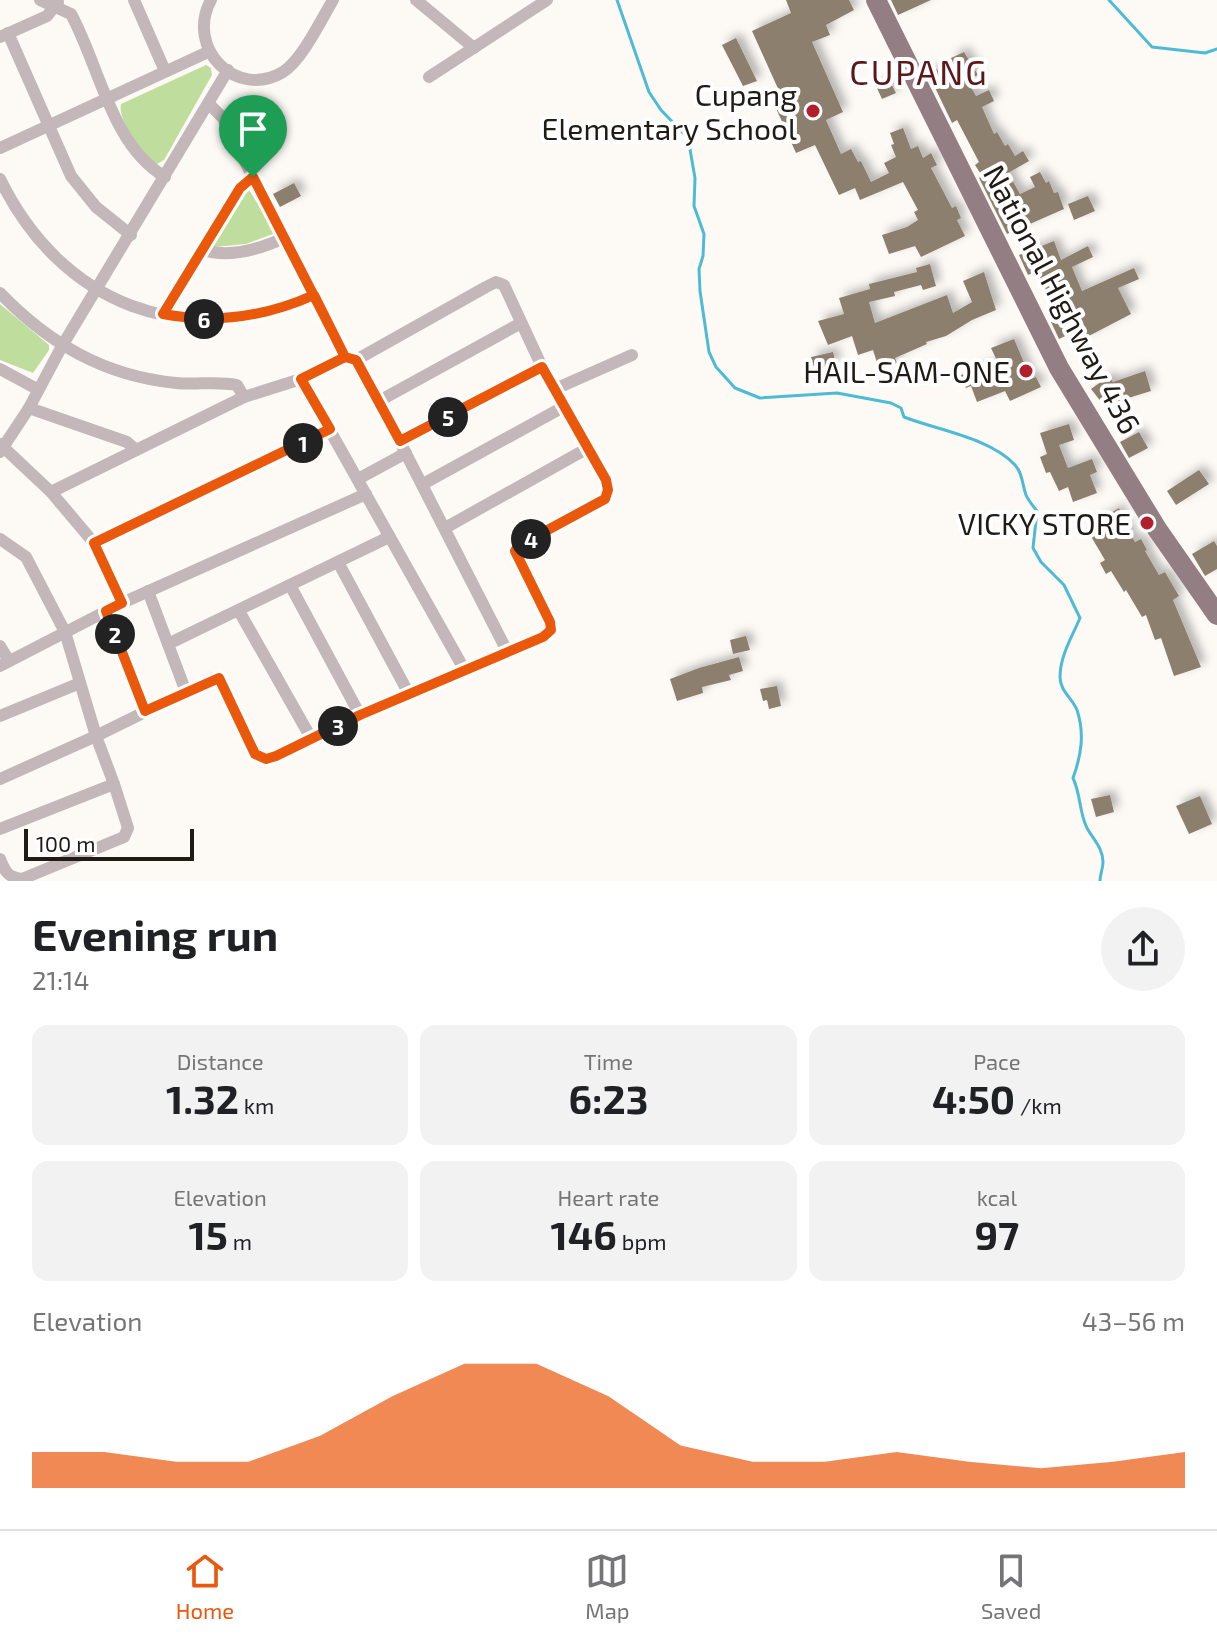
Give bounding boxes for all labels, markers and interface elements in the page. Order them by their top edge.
district label: CUPANG [849,51,989,92]
place label: Cupang Elementary School [542,76,797,146]
pin [219,95,287,177]
marker: Cupang Elementary School [804,102,822,120]
icon: arrive [231,107,275,151]
street label: National Highway 436 [977,158,1149,440]
pin: 6 [184,299,224,339]
text: 6 [198,306,210,332]
place label: HAIL-SAM-ONE [803,353,1010,389]
marker: HAIL-SAM-ONE [1017,362,1035,380]
pin: 5 [428,397,468,437]
text: 5 [442,404,454,430]
pin: 1 [283,423,323,463]
text: 1 [298,430,308,456]
place label: VICKY STORE [958,505,1131,541]
marker: VICKY STORE [1138,514,1156,532]
pin: 4 [511,519,551,559]
text: 4 [524,526,538,552]
pin: 2 [95,614,135,654]
text: 2 [109,621,121,647]
pin: 3 [318,706,358,746]
text: 3 [332,713,344,739]
scale bar [24,825,194,861]
text: 100 m [36,830,95,856]
text: Evening run [32,907,278,960]
button: share [1101,907,1185,991]
text: 21:14 [32,964,89,995]
text: Distance [177,1048,264,1074]
text: Time [584,1048,633,1074]
text: Pace [973,1048,1021,1074]
text: 1.32 [166,1074,239,1122]
text: 6:23 [569,1074,648,1122]
text: 4:50 [932,1074,1015,1122]
text: km [239,1092,274,1118]
text: /km [1015,1092,1062,1118]
text: Elevation [173,1184,267,1210]
text: Heart rate [558,1184,659,1210]
text: kcal [977,1184,1017,1210]
text: 15 [188,1210,228,1258]
text: 146 [551,1210,617,1258]
text: 97 [974,1210,1019,1258]
text: m [228,1228,252,1254]
text: bpm [617,1228,666,1254]
text: Elevation [32,1305,142,1336]
text: 43–56 m [1082,1305,1185,1336]
tab: Home [176,1549,234,1623]
tab: Map [585,1549,630,1623]
tab: Saved [981,1549,1041,1623]

